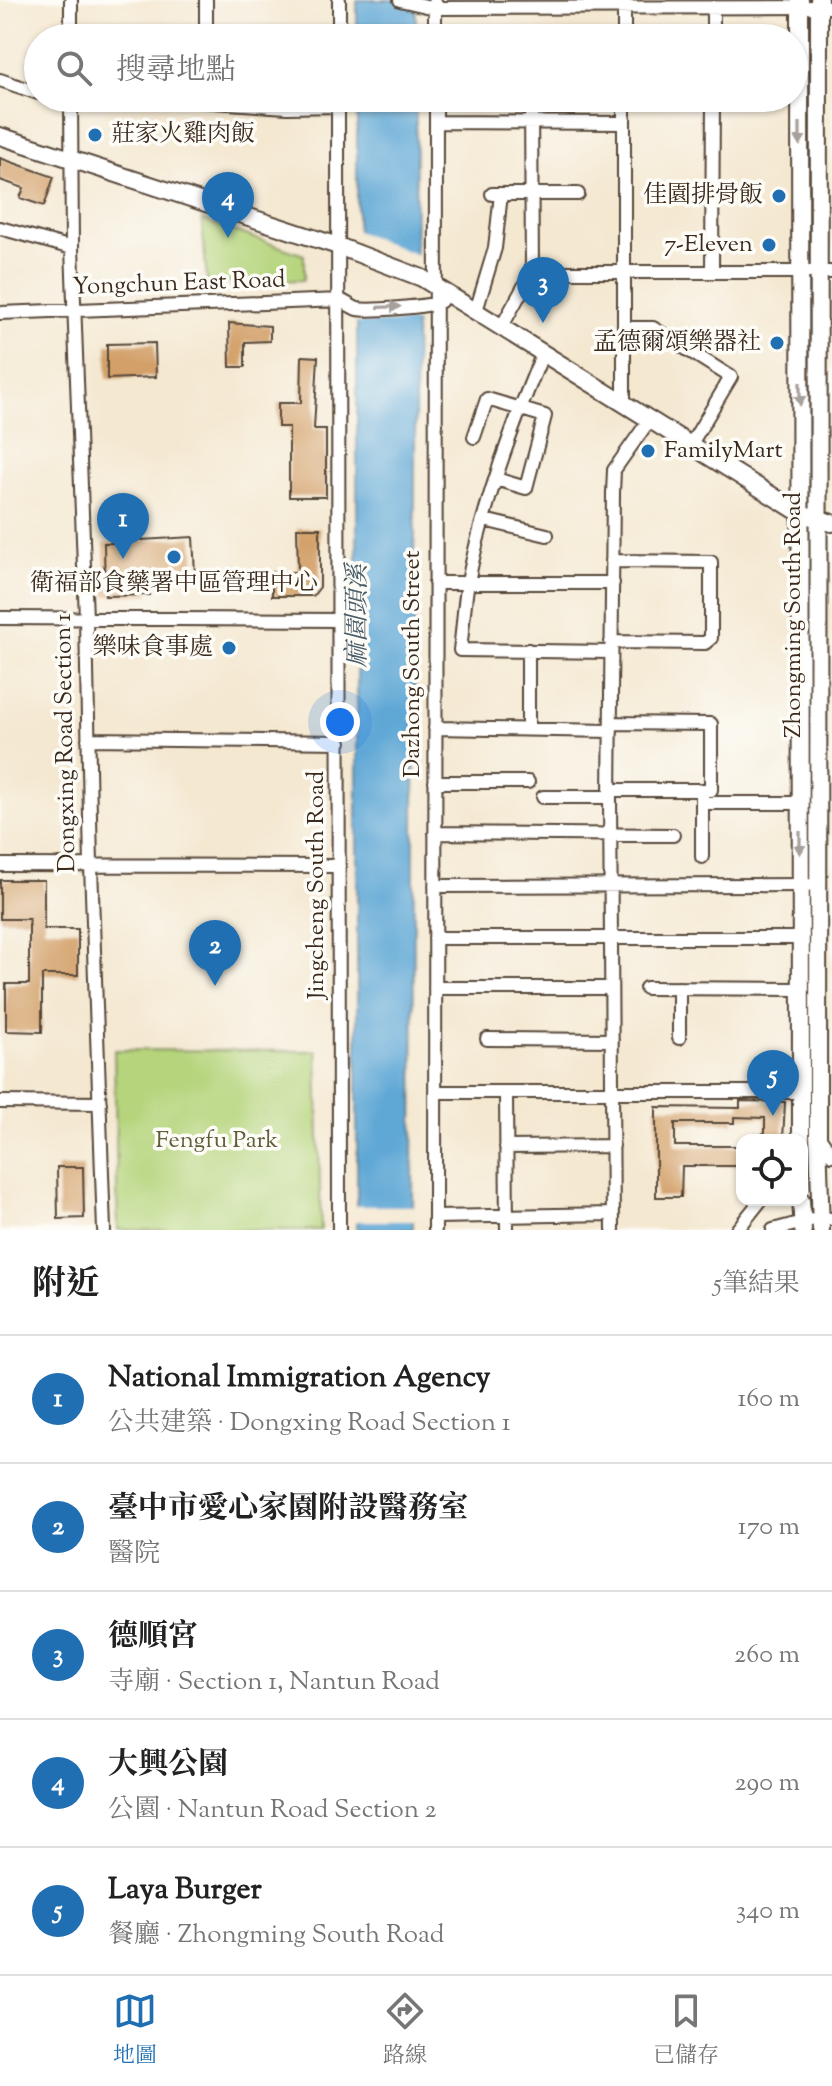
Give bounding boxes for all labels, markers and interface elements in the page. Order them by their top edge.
search box [24,24,808,112]
icon: search [52,46,96,90]
text: 搜尋地點 [116,50,236,93]
place label: 莊家火雞肉飯 [111,118,255,152]
one-way arrow [794,122,806,147]
marker: 莊家火雞肉飯 [86,126,104,144]
pin: 4 [202,172,254,238]
place label: 佳園排骨飯 [643,179,763,213]
marker: 佳園排骨飯 [770,187,788,205]
place label: 7-Eleven [664,228,753,262]
marker: 7-Eleven [760,236,778,254]
pin: 3 [517,257,569,323]
street label: Yongchun East Road [72,263,287,305]
one-way arrow [377,301,402,314]
place label: 孟德爾頌樂器社 [593,326,761,360]
marker: 孟德爾頌樂器社 [768,334,786,352]
one-way arrow [794,382,806,407]
place label: FamilyMart [664,434,783,468]
marker: FamilyMart [639,442,657,460]
street label: Zhongming South Road [777,491,811,738]
pin: 1 [97,493,149,559]
marker: 衛福部食藥署中區管理中心 [165,548,183,566]
street label: Dazhong South Street [396,550,430,778]
water label: 麻園頭溪 [340,561,377,668]
place label: 衛福部食藥署中區管理中心 [30,567,318,601]
street label: Dongxing Road Section 1 [47,613,85,873]
place label: 樂味食事處 [93,631,213,665]
marker: 樂味食事處 [220,639,238,657]
your location [320,702,360,742]
street label: Jingcheng South Road [300,770,334,1001]
one-way arrow [794,831,806,856]
pin: 2 [189,920,241,986]
pin: 5 [747,1050,799,1116]
park label: Fengfu Park [156,1124,278,1158]
map controls [736,1134,808,1206]
button: locate [736,1134,808,1206]
text: 附近 [32,1261,100,1310]
text: 5筆結果 [713,1266,800,1303]
text: National Immigration Agency [108,1357,490,1400]
text: 1 [54,1381,62,1418]
text: 160 m [737,1381,800,1418]
text: 公共建築 · Dongxing Road Section 1 [108,1405,511,1442]
text: 臺中市愛心家園附設醫務室 [108,1488,468,1531]
text: 2 [52,1509,64,1546]
text: 170 m [738,1509,800,1546]
text: 醫院 [108,1536,160,1573]
text: 德順宮 [108,1616,198,1659]
text: 3 [53,1637,63,1674]
text: 260 m [734,1637,800,1674]
text: 寺廟 · Section 1, Nantun Road [108,1664,440,1701]
text: 大興公園 [108,1744,228,1787]
text: 4 [51,1765,65,1802]
text: 290 m [734,1765,800,1802]
text: 公園 · Nantun Road Section 2 [108,1792,437,1829]
text: Laya Burger [108,1869,262,1912]
text: 5 [54,1893,62,1930]
text: 340 m [736,1893,800,1930]
text: 餐廳 · Zhongming South Road [108,1917,444,1954]
tab: 地圖 [113,1989,157,2073]
tab: 路線 [383,1989,427,2073]
tab: 已儲存 [653,1989,719,2073]

